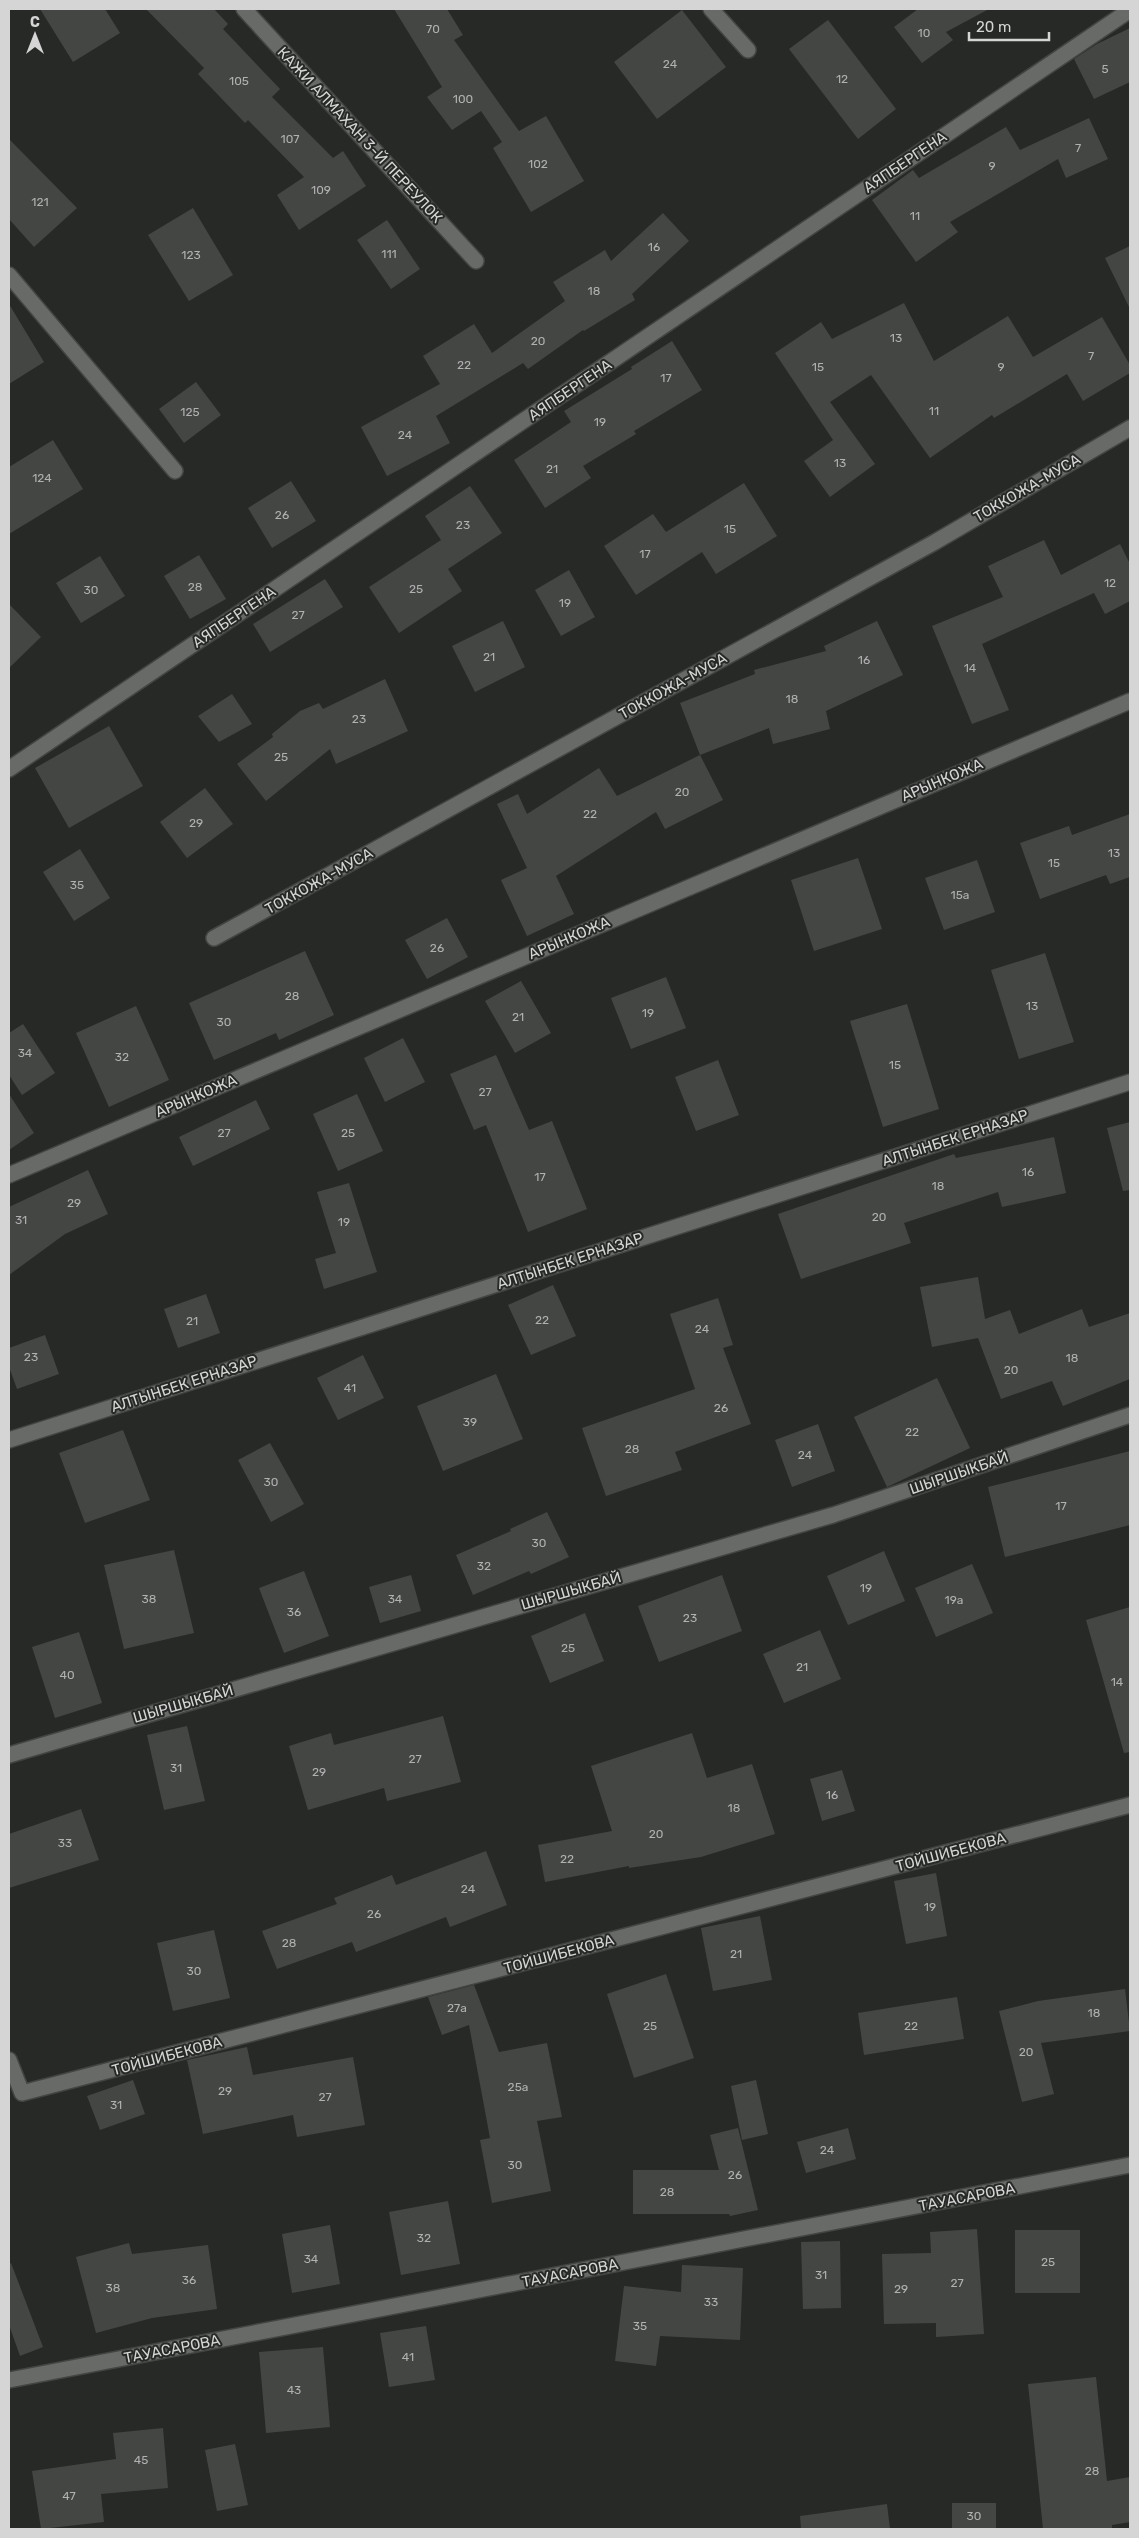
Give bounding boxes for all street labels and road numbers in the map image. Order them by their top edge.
street label: КАЖИ АЛМАХАН 3-Й ПЕРЕУЛОК [274,43,447,227]
street label: АЯПБЕРГЕНА [860,128,950,196]
street label: АЯПБЕРГЕНА [525,356,615,424]
street label: ТОККОЖА-МУСА [970,450,1084,526]
street label: АЯПБЕРГЕНА [189,583,279,651]
street label: ТОККОЖА-МУСА [616,649,730,723]
street label: АРЫНКОЖА [899,755,985,805]
street label: ТОККОЖА-МУСА [262,844,376,918]
street label: АРЫНКОЖА [526,913,612,963]
street label: АРЫНКОЖА [153,1071,239,1121]
street label: АЛТЫНБЕК ЕРНАЗАР [880,1106,1031,1170]
street label: АЛТЫНБЕК ЕРНАЗАР [495,1229,646,1293]
street label: АЛТЫНБЕК ЕРНАЗАР [109,1352,260,1416]
street label: ШЫРШЫКБАЙ [907,1448,1011,1498]
street label: ШЫРШЫКБАЙ [519,1568,623,1614]
street label: ШЫРШЫКБАЙ [131,1681,235,1727]
street label: ТОЙШИБЕКОВА [894,1829,1008,1875]
street label: ТОЙШИБЕКОВА [502,1931,616,1977]
street label: ТОЙШИБЕКОВА [110,2033,224,2079]
street label: ТАУАСАРОВА [917,2179,1017,2215]
street label: ТАУАСАРОВА [520,2255,620,2291]
street label: ТАУАСАРОВА [122,2331,222,2367]

